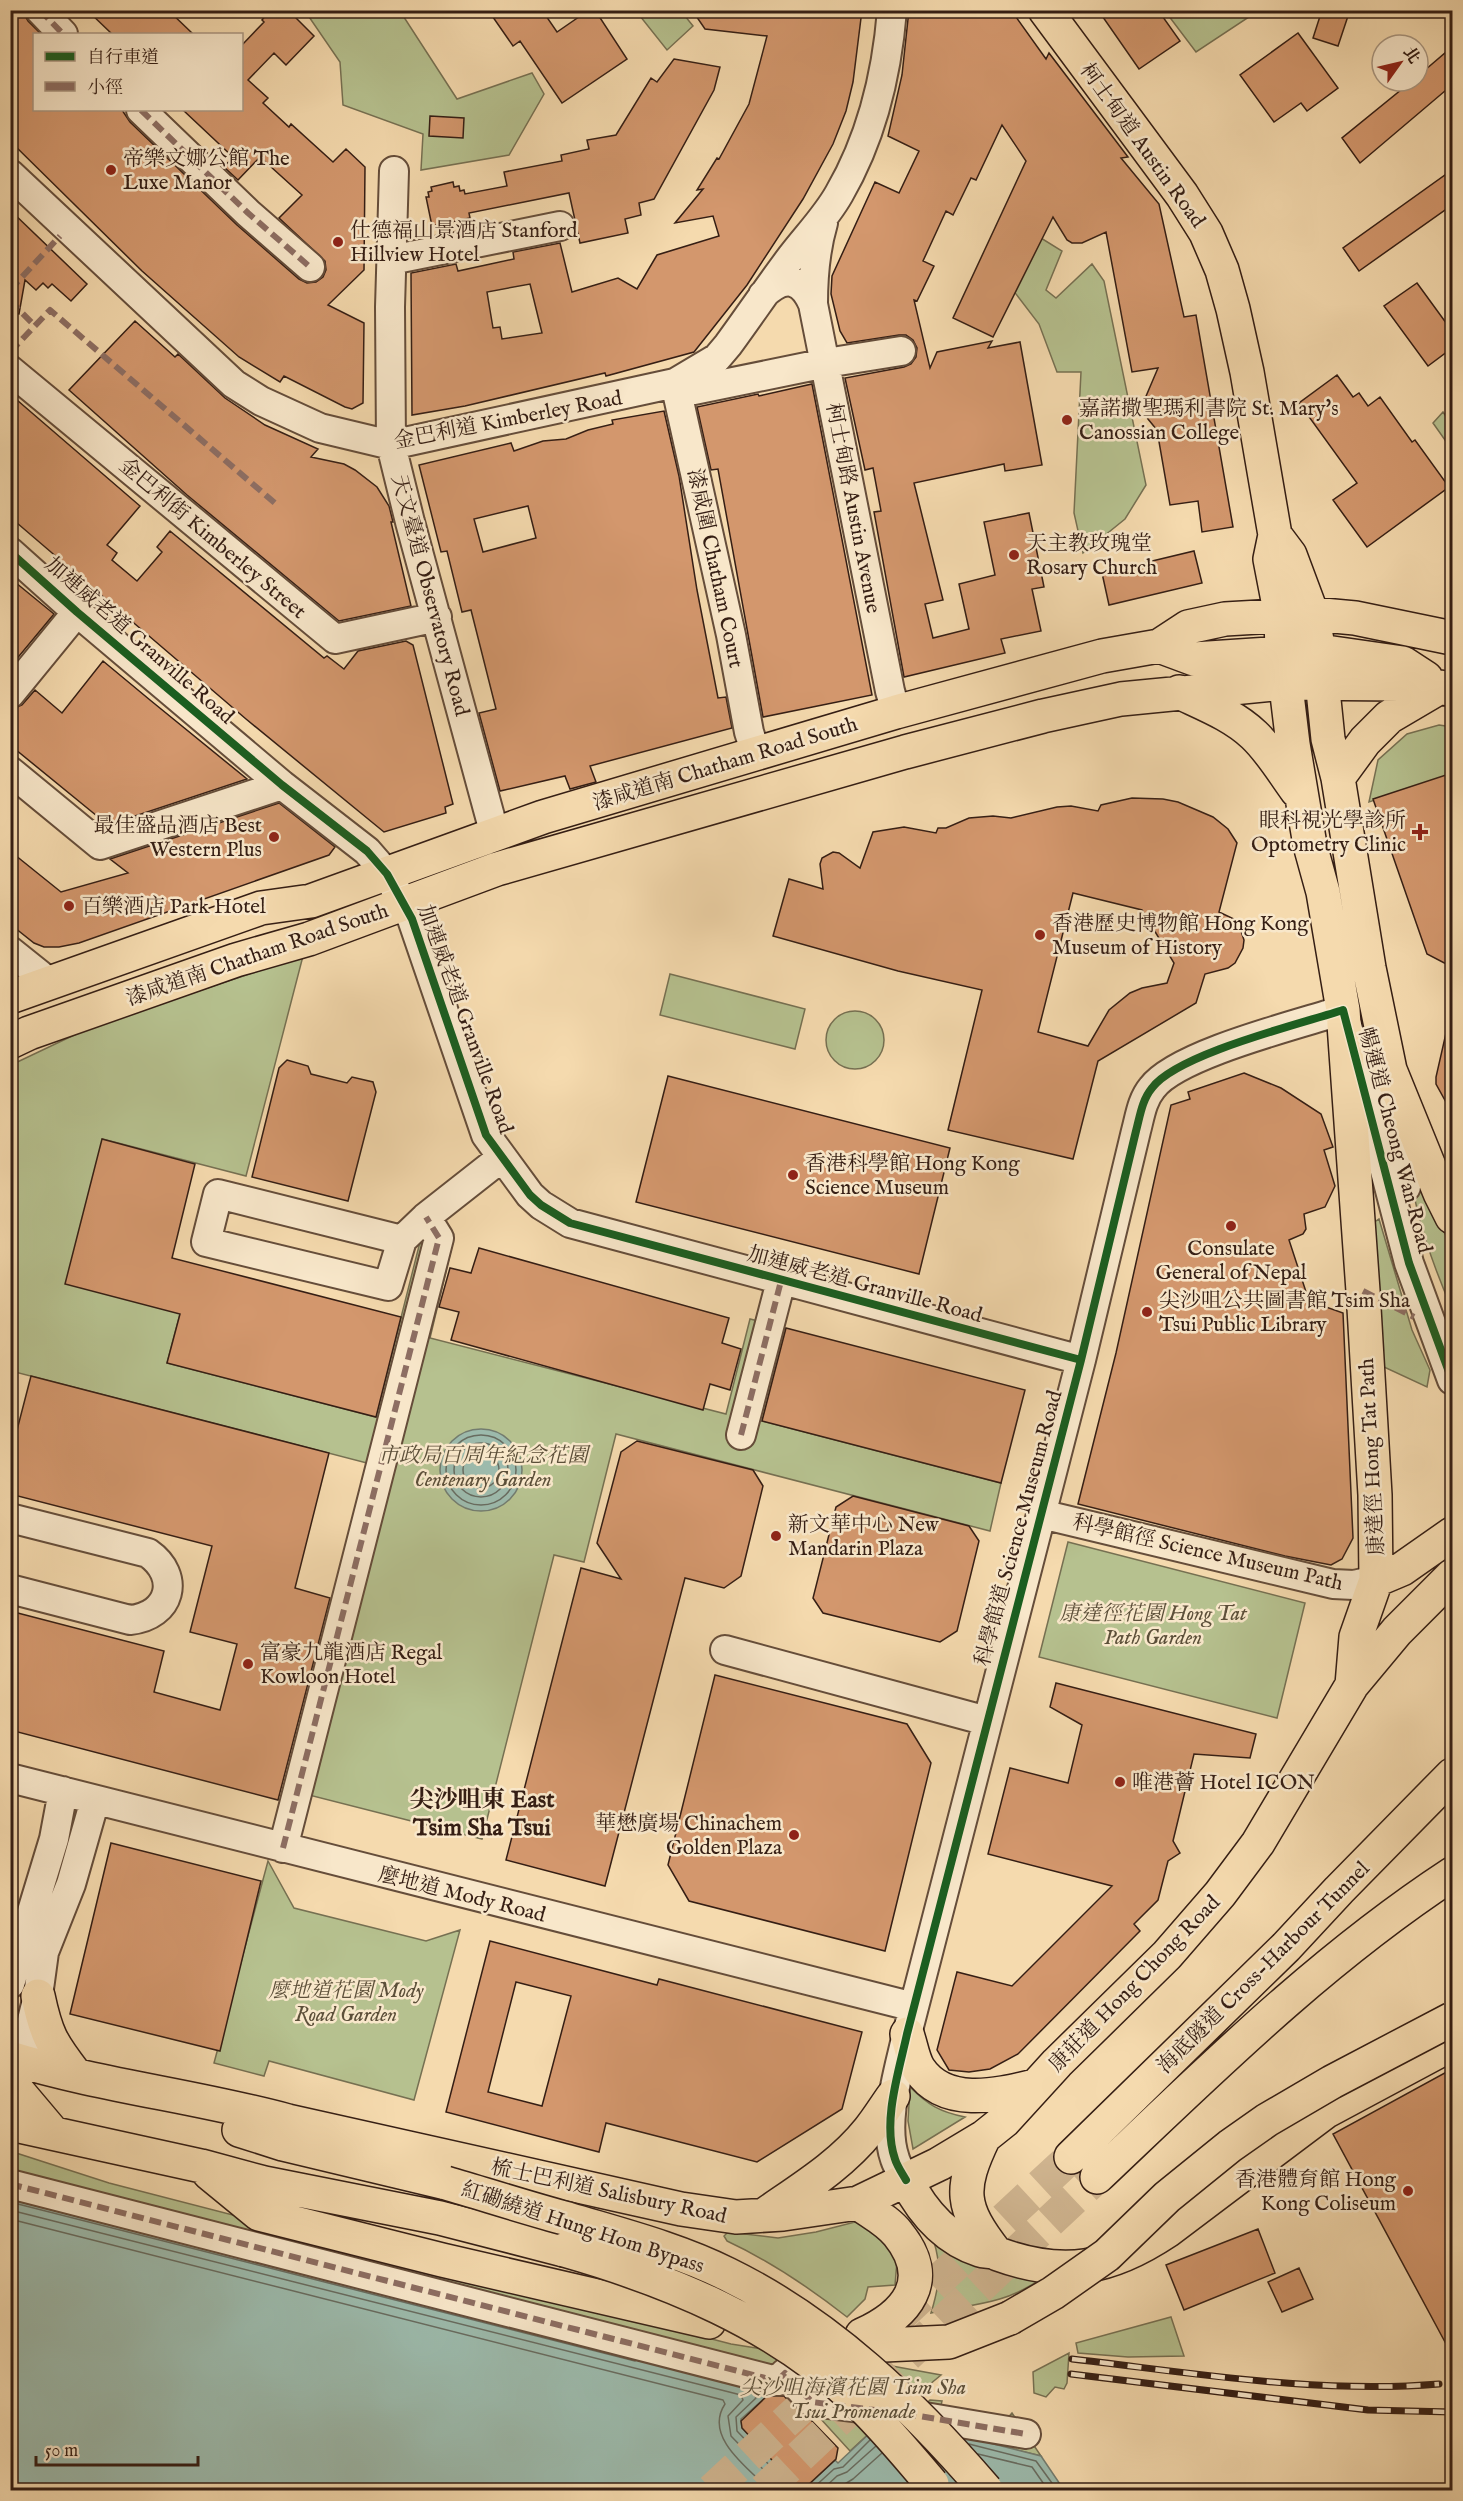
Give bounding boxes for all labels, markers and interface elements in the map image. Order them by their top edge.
legend [33,33,243,111]
north arrow [1370,33,1430,93]
text: 北 [1398,43,1424,68]
text: 自行車道 [87,47,159,70]
street label: 柯士甸道 Austin Road [1073,58,1211,234]
text: 小徑 [87,77,123,100]
place label: 帝樂文娜公館 The Luxe Manor [123,146,290,197]
marker: 帝樂文娜公館 The Luxe Manor [104,163,118,177]
place label: 仕德福山景酒店 Stanford Hillview Hotel [350,218,578,269]
marker: 仕德福山景酒店 Stanford Hillview Hotel [331,235,345,249]
street label: 金巴利道 Kimberley Road [392,385,625,456]
place label: 嘉諾撒聖瑪利書院 St. Mary's Canossian College [1079,396,1339,447]
street label: 柯士甸路 Austin Avenue [819,401,886,616]
marker: 嘉諾撒聖瑪利書院 St. Mary's Canossian College [1060,413,1074,427]
street label: 金巴利街 Kimberley Street [113,453,311,626]
street label: 漆咸圍 Chatham Court [680,466,749,670]
street label: 天文臺道 Observatory Road [384,472,475,720]
place label: 天主教玫瑰堂 Rosary Church [1026,531,1157,582]
marker: 天主教玫瑰堂 Rosary Church [1007,548,1021,562]
street label: 加連威老道 Granville Road [39,552,240,731]
street label: 漆咸道南 Chatham Road South [590,711,861,818]
place label: 眼科視光學診所 Optometry Clinic [1251,808,1406,859]
place label: 最佳盛品酒店 Best Western Plus [93,813,262,864]
marker: 眼科視光學診所 Optometry Clinic [1411,823,1429,841]
marker: 最佳盛品酒店 Best Western Plus [267,830,281,844]
place label: 百樂酒店 Park Hotel [81,894,266,921]
street label: 漆咸道南 Chatham Road South [123,898,392,1013]
marker: 百樂酒店 Park Hotel [62,899,76,913]
street label: 加連威老道 Granville Road [411,901,519,1139]
place label: 香港歷史博物館 Hong Kong Museum of History [1052,911,1309,962]
marker: 香港歷史博物館 Hong Kong Museum of History [1033,928,1047,942]
street label: 暢運道 Cheong Wan Road [1351,1024,1438,1257]
place label: 香港科學館 Hong Kong Science Museum [805,1151,1020,1202]
marker: 香港科學館 Hong Kong Science Museum [786,1168,800,1182]
marker: Consulate General of Nepal [1224,1219,1238,1233]
place label: Consulate General of Nepal [1155,1236,1307,1287]
street label: 加連威老道 Granville Road [744,1241,986,1330]
place label: 尖沙咀公共圖書館 Tsim Sha Tsui Public Library [1159,1288,1411,1339]
marker: 尖沙咀公共圖書館 Tsim Sha Tsui Public Library [1140,1305,1154,1319]
street label: 康達徑 Hong Tat Path [1354,1357,1391,1556]
street label: 科學館道 Science Museum Road [970,1387,1070,1669]
park label: 市政局百周年紀念花園 Centenary Garden [378,1443,591,1494]
street label: 科學館徑 Science Museum Path [1070,1509,1345,1598]
place label: 新文華中心 New Mandarin Plaza [788,1512,940,1563]
marker: 新文華中心 New Mandarin Plaza [769,1529,783,1543]
park label: 康達徑花園 Hong Tat Path Garden [1059,1601,1248,1652]
place label: 富豪九龍酒店 Regal Kowloon Hotel [260,1640,443,1691]
marker: 富豪九龍酒店 Regal Kowloon Hotel [241,1657,255,1671]
place label: 唯港薈 Hotel ICON [1132,1770,1315,1797]
marker: 唯港薈 Hotel ICON [1113,1775,1127,1789]
district label: 尖沙咀東 East Tsim Sha Tsui [410,1785,555,1844]
place label: 華懋廣場 Chinachem Golden Plaza [595,1811,783,1862]
marker: 華懋廣場 Chinachem Golden Plaza [787,1828,801,1842]
street label: 海底隧道 Cross-Harbour Tunnel [1152,1856,1376,2080]
street label: 麼地道 Mody Road [375,1862,549,1930]
street label: 康莊道 Hong Chong Road [1044,1889,1227,2078]
park label: 麼地道花園 Mody Road Garden [268,1978,424,2029]
street label: 梳士巴利道 Salisbury Road [488,2154,730,2231]
place label: 香港體育館 Hong Kong Coliseum [1235,2167,1397,2218]
street label: 紅磡繞道 Hung Hom Bypass [458,2176,707,2280]
marker: 香港體育館 Hong Kong Coliseum [1401,2184,1415,2198]
park label: 尖沙咀海濱花園 Tsim Sha Tsui Promenade [740,2375,966,2426]
scale bar [36,2429,198,2467]
text: 50 m [45,2440,78,2463]

